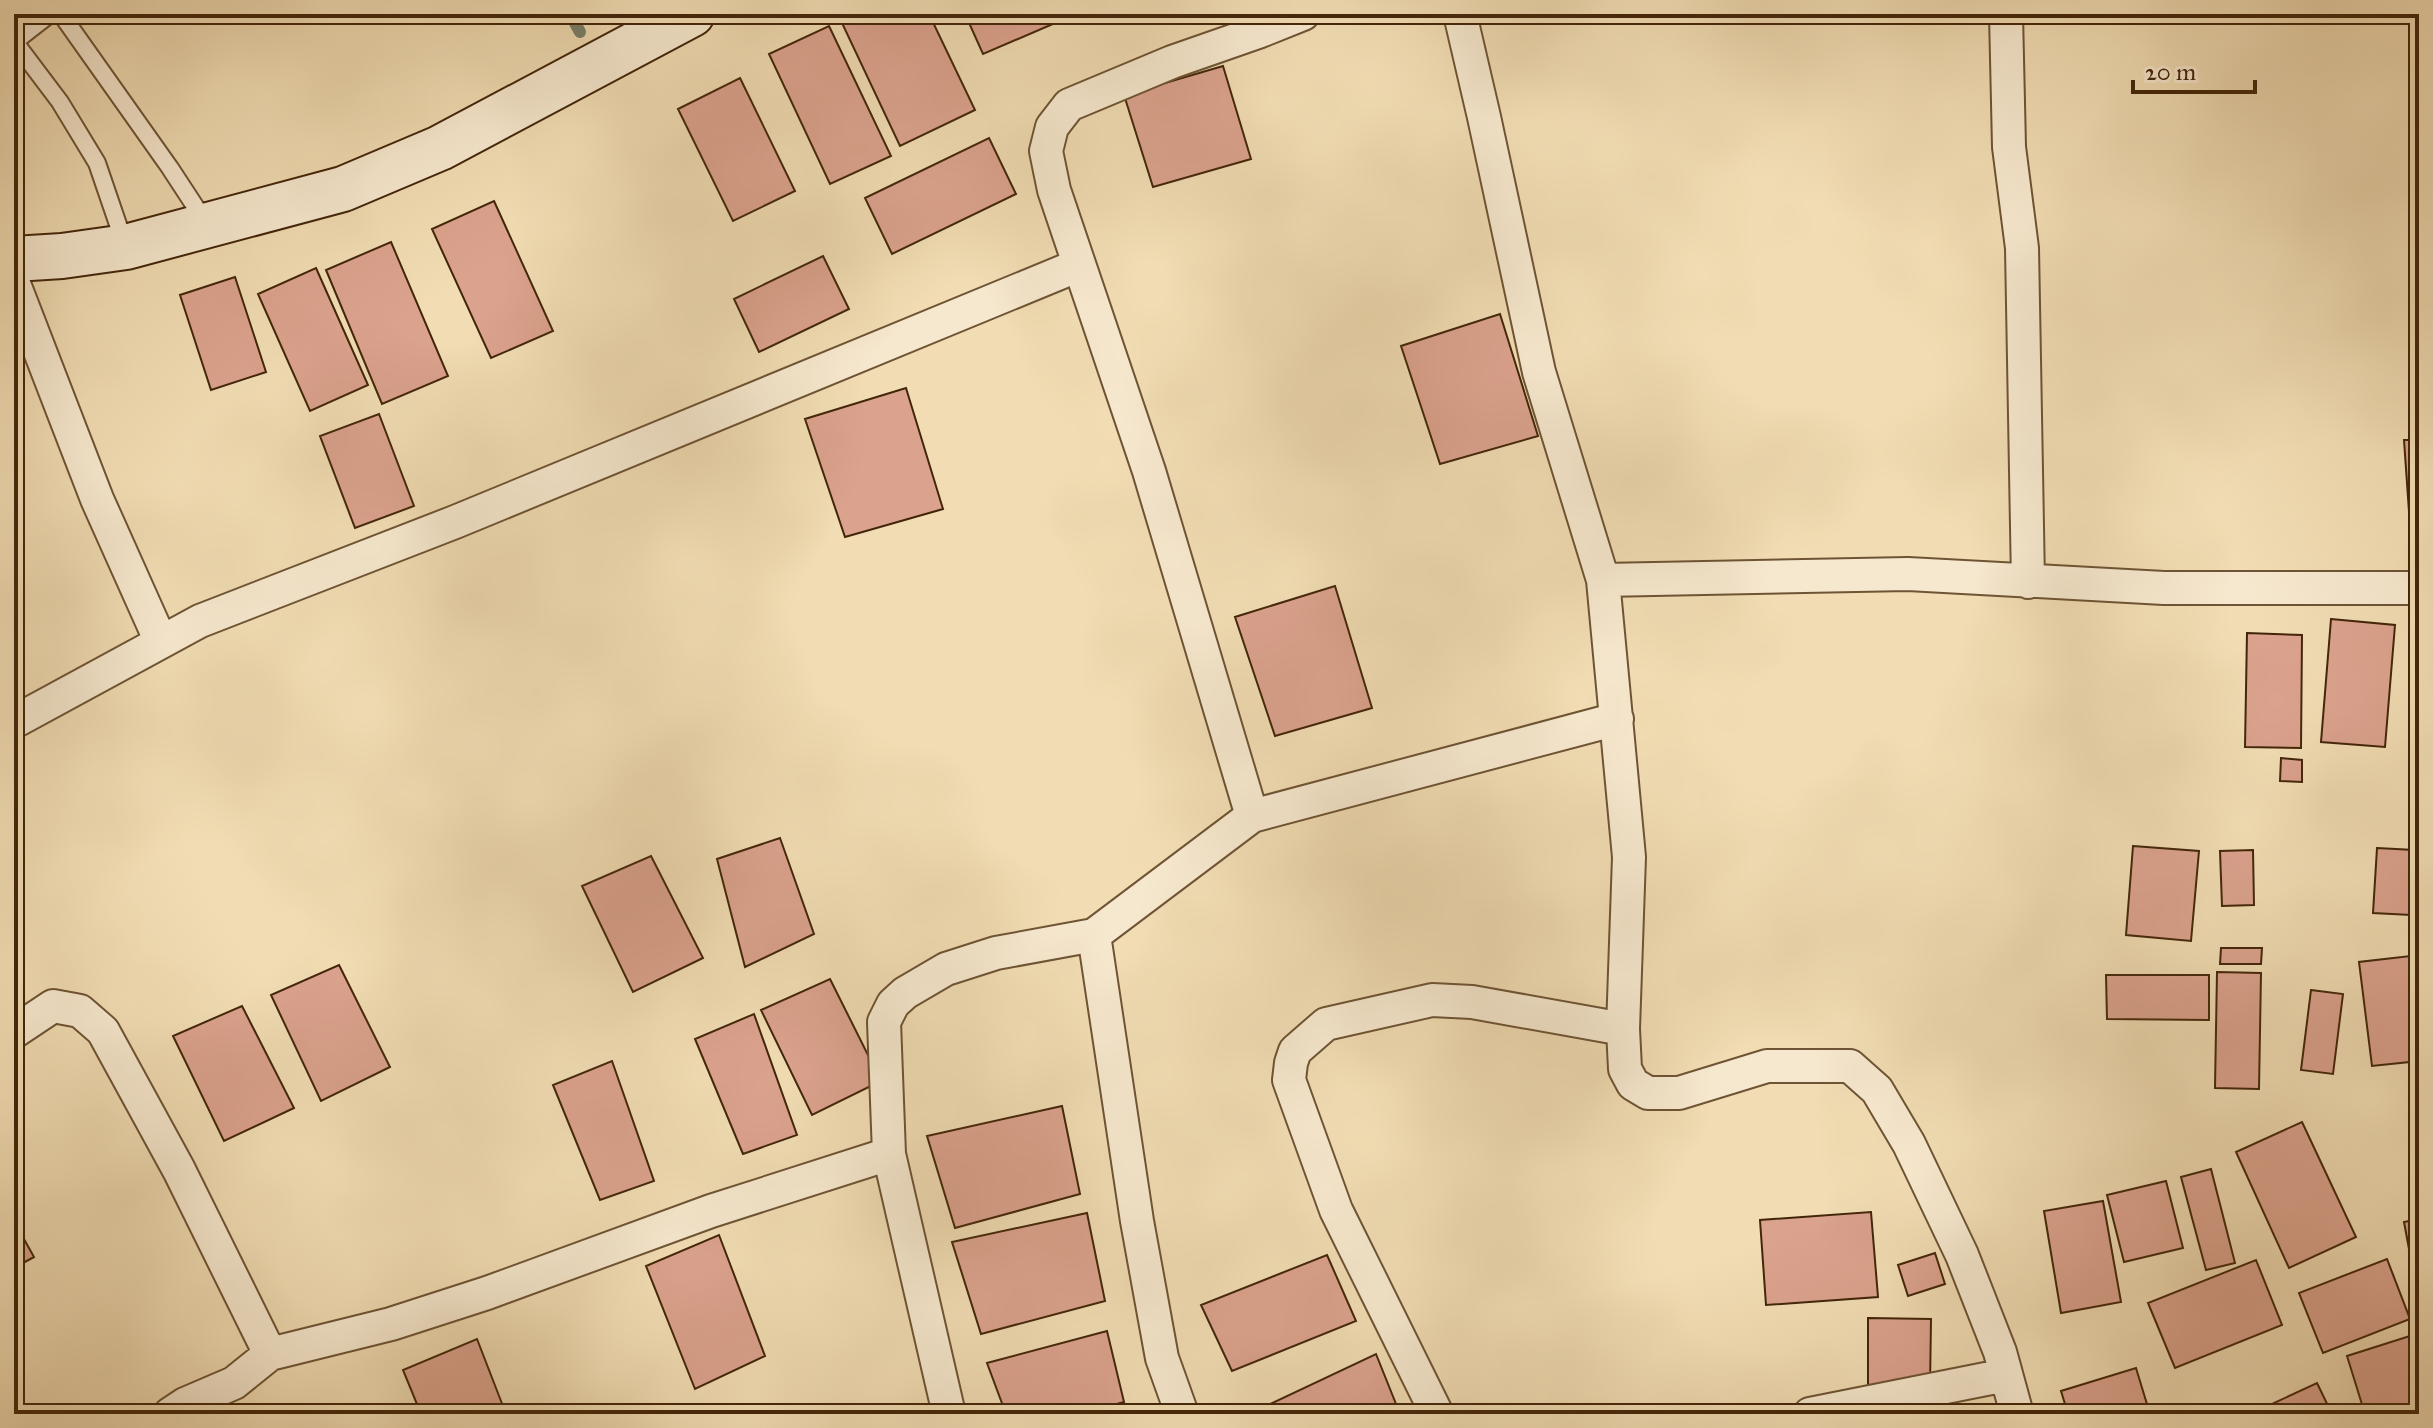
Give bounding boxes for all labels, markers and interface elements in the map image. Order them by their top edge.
scale bar [2133,44,2255,94]
text: 20 m [2145,57,2196,87]

